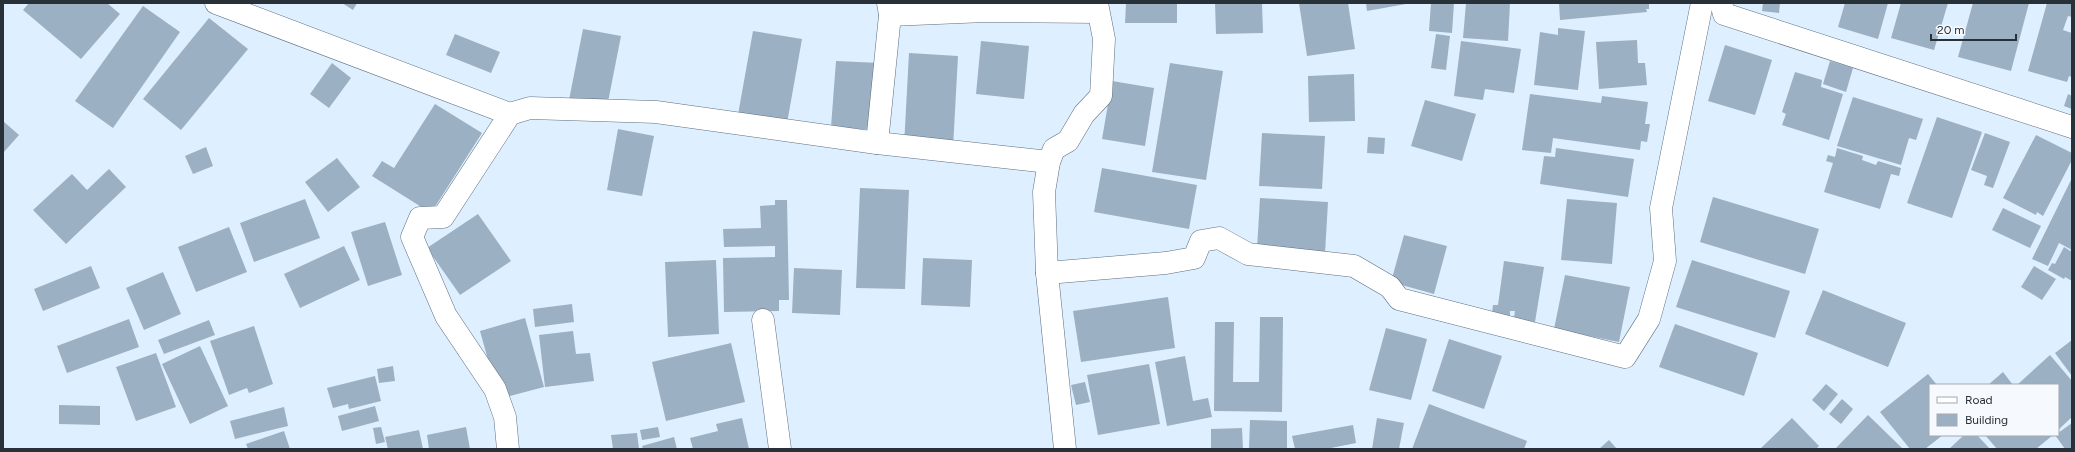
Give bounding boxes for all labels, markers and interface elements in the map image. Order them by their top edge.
scale bar [1931,16,2016,42]
text: 20 m [1937,23,1965,37]
legend [1929,384,2059,436]
text: Road [1965,393,1993,407]
text: Building [1965,413,2008,427]

